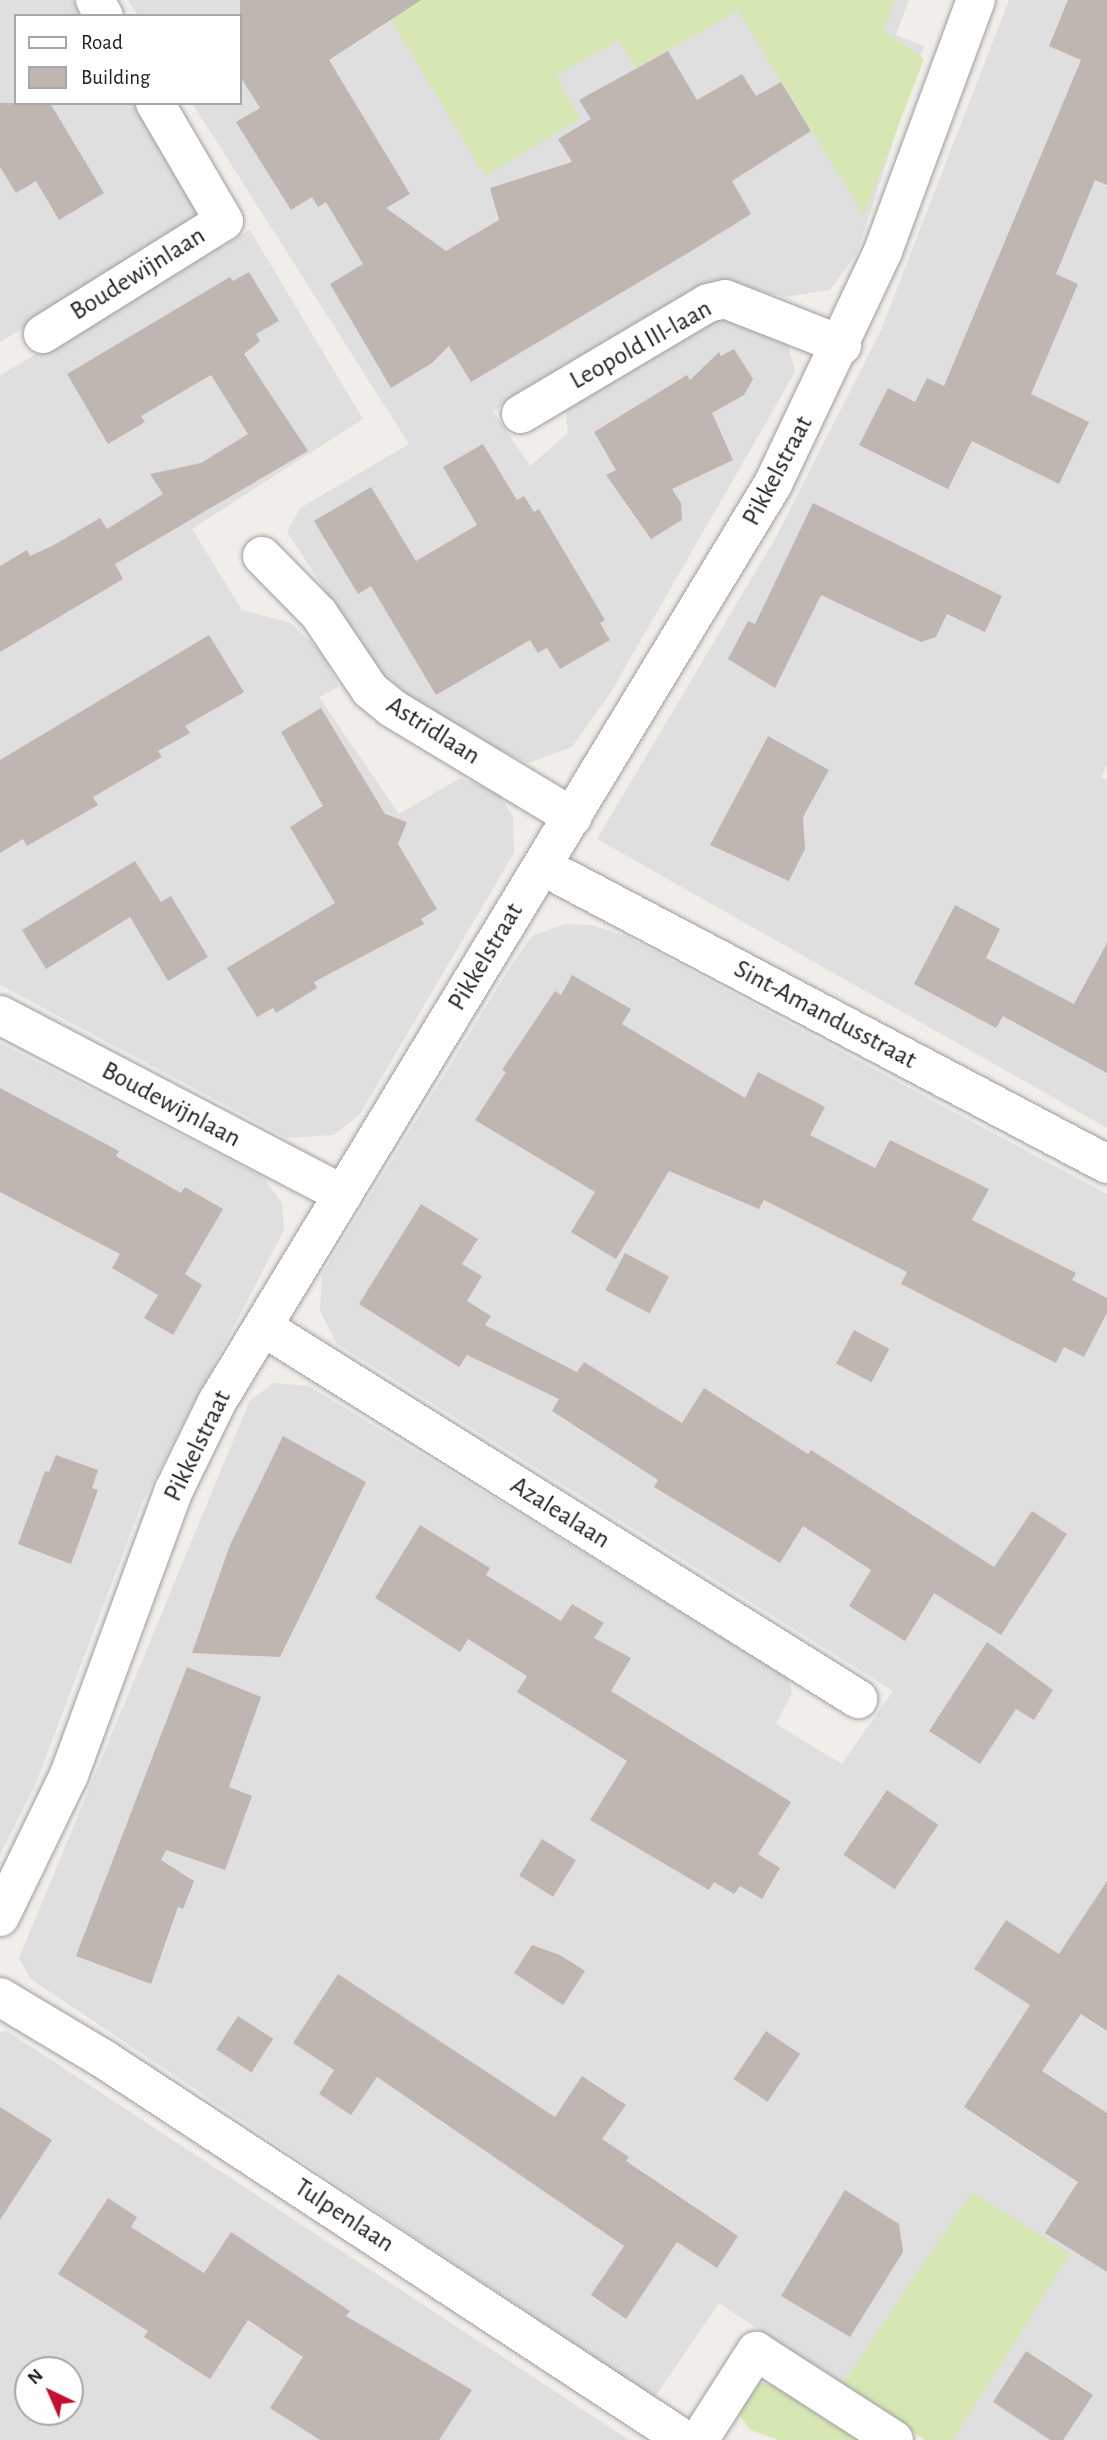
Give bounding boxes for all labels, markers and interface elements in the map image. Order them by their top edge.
legend [14,14,242,105]
text: Road [81,32,123,53]
text: Building [81,67,150,88]
street label: Boudewijnlaan [65,220,211,328]
street label: Leopold III-laan [565,293,717,397]
street label: Pikkelstraat [736,411,820,531]
street label: Astridlaan [380,690,486,772]
street label: Pikkelstraat [442,898,530,1016]
street label: Sint-Amandusstraat [728,954,922,1076]
street label: Boudewijnlaan [96,1055,246,1155]
street label: Pikkelstraat [158,1385,238,1507]
street label: Azalealaan [504,1470,616,1556]
street label: Tulpenlaan [288,2172,400,2260]
north arrow [14,2356,84,2426]
text: N [24,2366,47,2388]

